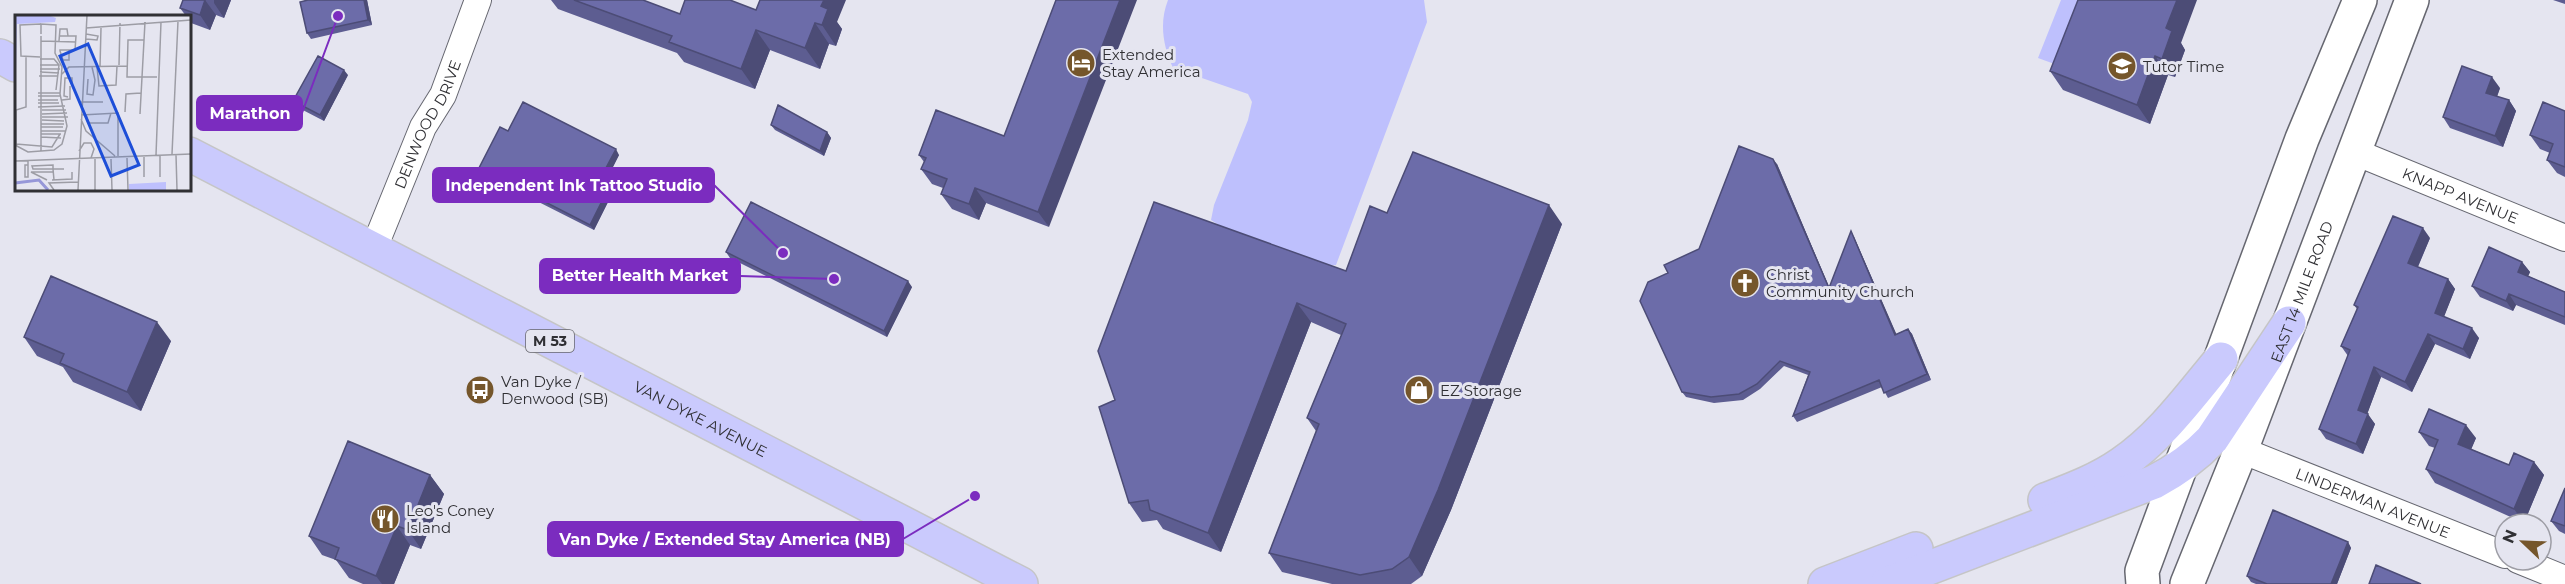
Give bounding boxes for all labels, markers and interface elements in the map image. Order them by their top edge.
inset map [15,15,190,190]
place label: Extended Stay America [1102,45,1201,81]
hotel icon: Extended Stay America [1065,47,1097,79]
school or university icon: Tutor Time [2106,50,2138,82]
street label: DENWOOD DRIVE [390,57,465,191]
place label: Tutor Time [2143,57,2224,76]
callout: Marathon [197,96,302,130]
text: Marathon [210,104,290,123]
street label: KNAPP AVENUE [2400,163,2521,227]
callout: Independent Ink Tattoo Studio [433,168,714,202]
text: Independent Ink Tattoo Studio [445,176,703,195]
street label: EAST 14 MILE ROAD [2266,218,2337,365]
callout: Better Health Market [540,259,740,293]
place label: Christ Community Church [1766,265,1914,301]
text: Better Health Market [552,266,728,285]
church icon: Christ Community Church [1729,267,1761,299]
road number: M 53 [526,330,574,352]
place label: Van Dyke / Denwood (SB) [501,372,609,408]
bus stop icon: Van Dyke / Denwood (SB) [464,374,496,406]
shop icon: EZ Storage [1403,374,1435,406]
street label: VAN DYKE AVENUE [631,376,771,461]
place label: EZ Storage [1440,381,1522,400]
street label: LINDERMAN AVENUE [2293,463,2453,542]
place label: Leo's Coney Island [406,501,495,537]
restaurant icon: Leo's Coney Island [369,503,401,535]
north arrow [2493,512,2553,572]
callout: Van Dyke / Extended Stay America (NB) [548,522,903,556]
text: N [2498,527,2521,546]
text: Van Dyke / Extended Stay America (NB) [558,530,891,549]

